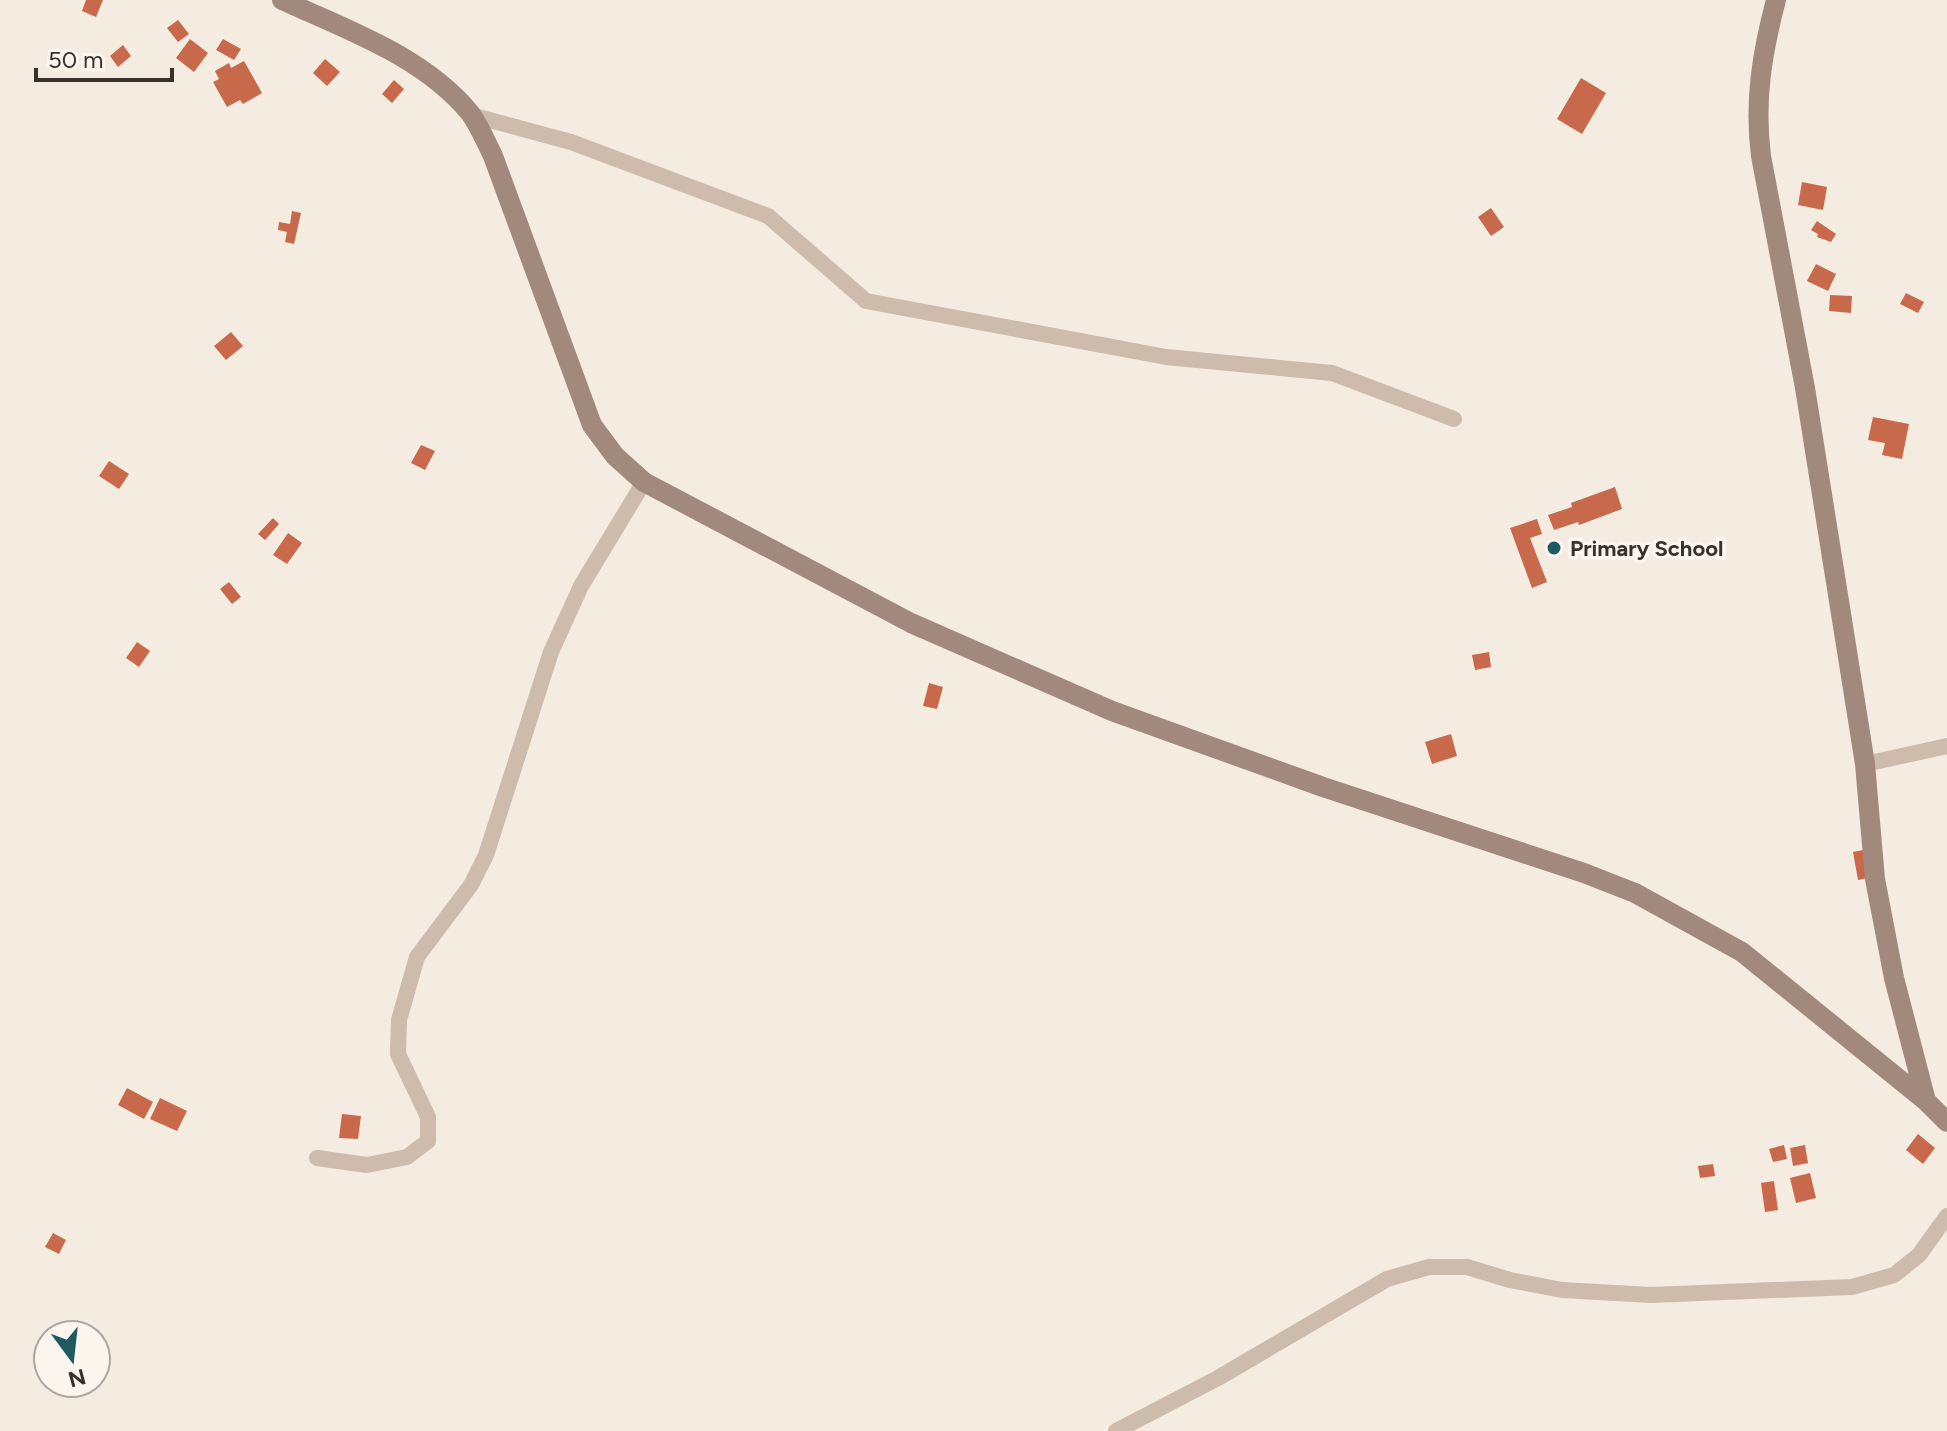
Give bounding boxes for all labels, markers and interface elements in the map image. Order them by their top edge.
scale bar [36,32,172,82]
text: 50 m [48,45,104,74]
place label: Primary School [1570,535,1723,562]
marker: Primary School [1545,539,1563,557]
north arrow [32,1319,112,1399]
text: N [65,1363,89,1393]

